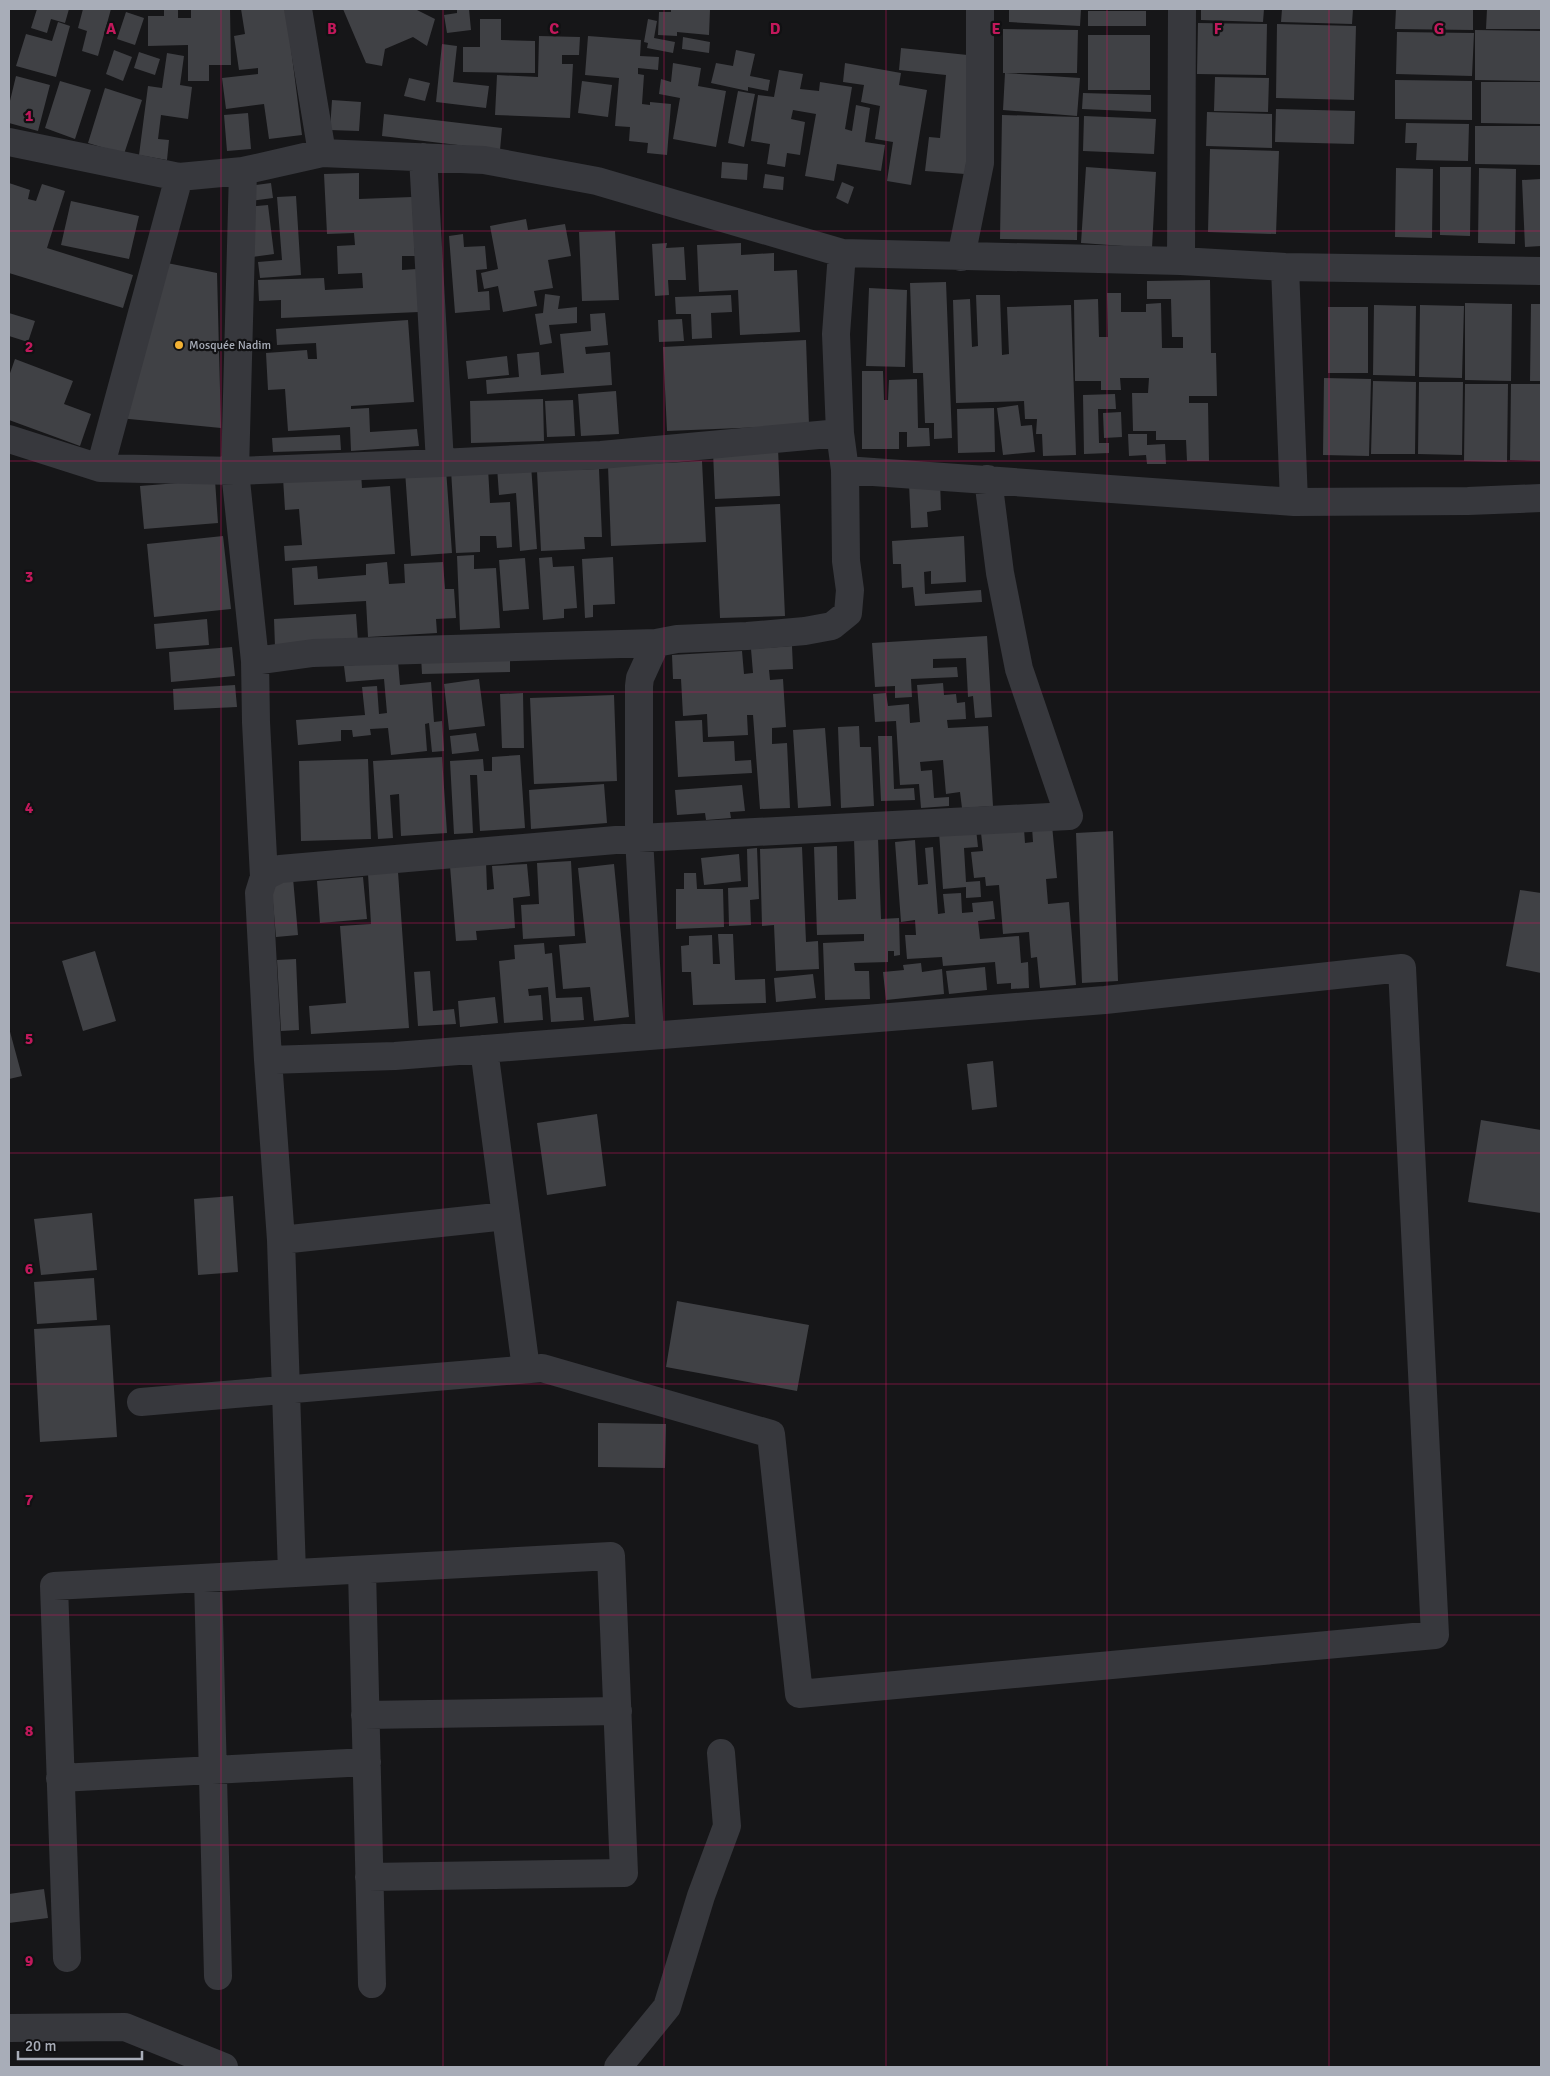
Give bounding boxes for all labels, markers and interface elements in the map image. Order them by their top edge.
text: A [106,19,117,39]
text: B [327,19,337,39]
text: C [549,19,559,39]
text: D [770,19,781,39]
text: E [991,19,1001,39]
text: F [1214,19,1223,39]
text: G [1434,19,1444,39]
text: 1 [25,106,34,126]
text: 2 [25,337,33,357]
place label: Mosquée Nadim [189,338,271,353]
marker: Mosquée Nadim [173,339,185,351]
text: 3 [25,567,33,587]
text: 4 [25,798,34,818]
text: 5 [25,1029,33,1049]
text: 6 [25,1259,34,1279]
text: 7 [25,1490,34,1510]
text: 8 [25,1721,34,1741]
text: 9 [25,1951,34,1971]
scale bar [18,2028,141,2060]
text: 20 m [25,2037,56,2055]

